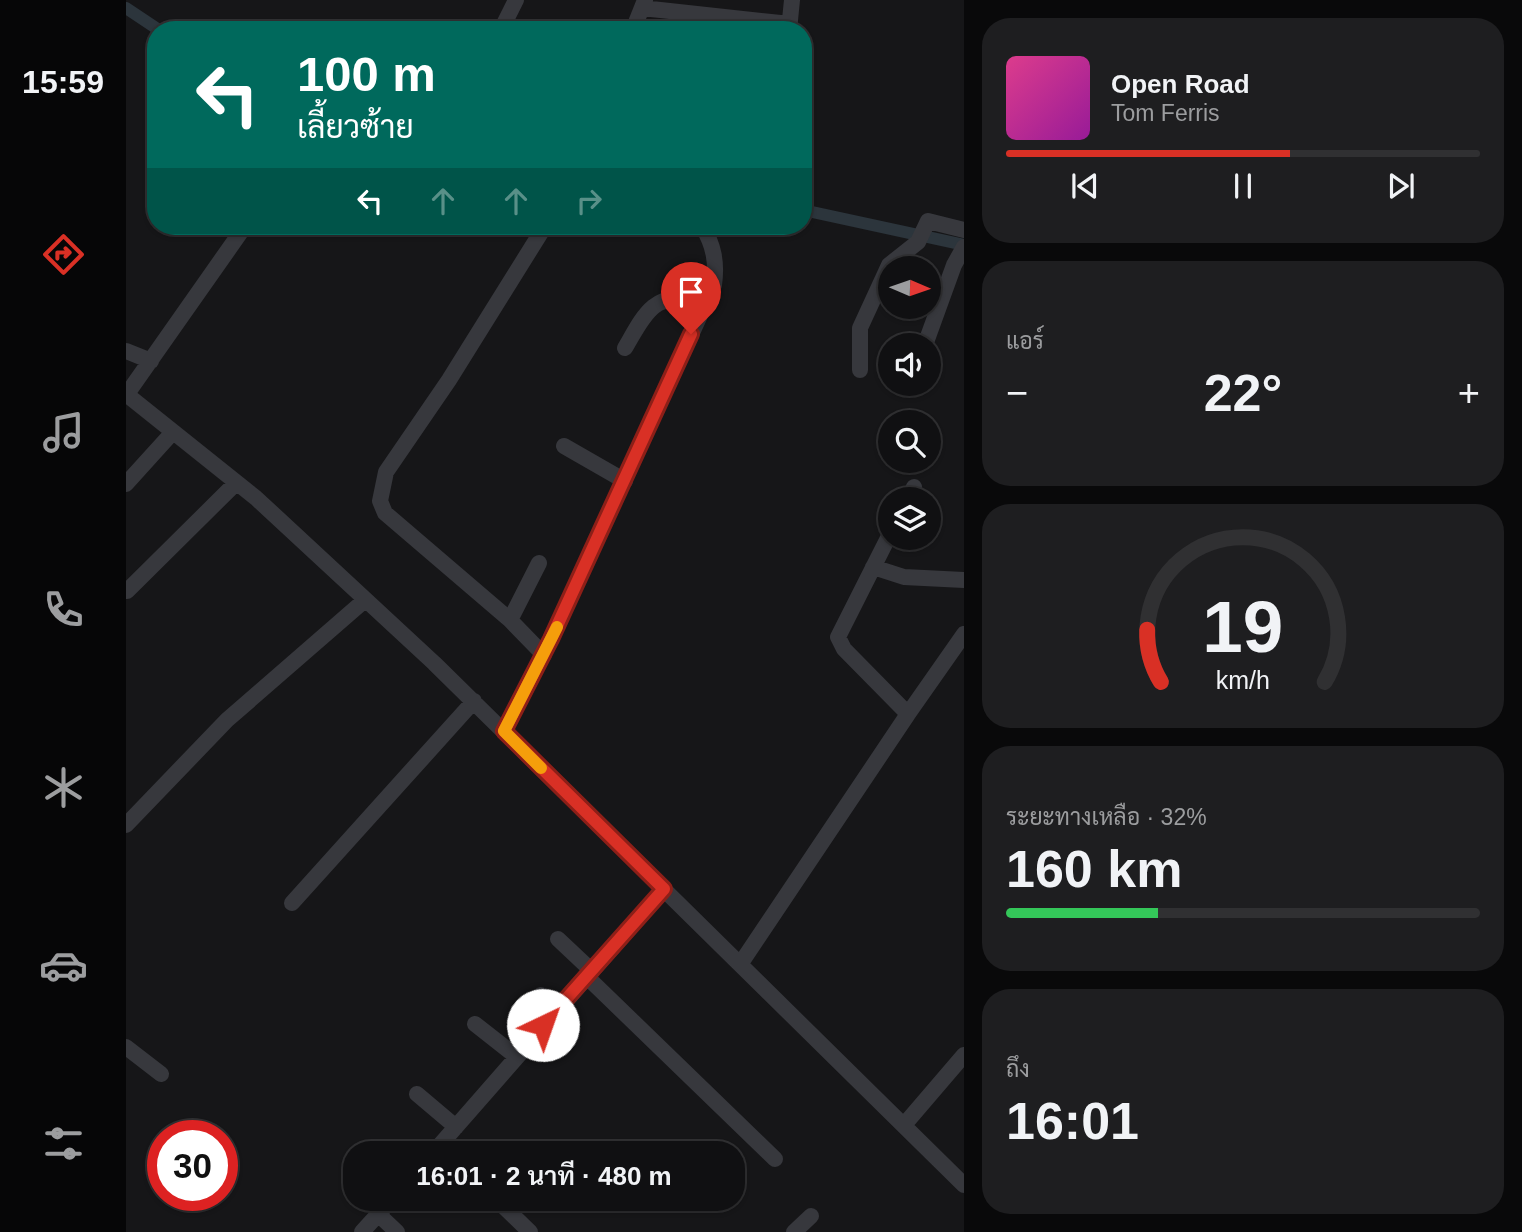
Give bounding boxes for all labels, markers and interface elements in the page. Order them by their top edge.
text: 100 m [297,47,436,101]
icon: left [182,49,273,140]
text: 15:59 [22,64,104,100]
text: Open Road [1111,69,1250,99]
text: Tom Ferris [1111,100,1220,126]
text: เลี้ยวซ้าย [297,109,414,145]
icon: previous [1066,167,1104,205]
icon: pause [1224,167,1262,205]
icon: next [1382,167,1420,205]
icon: left [351,182,389,220]
icon: ahead [424,182,462,220]
icon: ahead [497,182,535,220]
icon: right [570,182,608,220]
icon: directions [39,230,88,279]
north arrow [878,256,942,318]
map controls [878,256,941,550]
pin [661,262,721,334]
icon: arrive [672,273,710,311]
text: แอร์ [1006,328,1044,354]
button: sound [878,333,941,396]
text: 22° [1204,364,1282,422]
text: − [1006,372,1028,414]
text: + [1458,372,1480,414]
icon: music [39,408,88,457]
button: search [878,410,941,473]
button: layers [878,487,941,550]
icon: phone [39,585,88,634]
text: 19 [1203,586,1283,667]
text: km/h [1216,666,1270,694]
icon: climate [39,763,88,812]
text: ระยะทางเหลือ · 32% [1006,804,1207,830]
text: 160 km [1006,840,1182,898]
icon: car [39,941,88,990]
position arrow [506,988,580,1062]
text: ถึง [1006,1056,1030,1082]
text: 16:01 [1006,1092,1139,1150]
icon: filters [39,1119,88,1168]
speed limit sign: 30 [147,1120,238,1211]
text: 16:01 · 2 นาที · 480 m [416,1161,672,1191]

